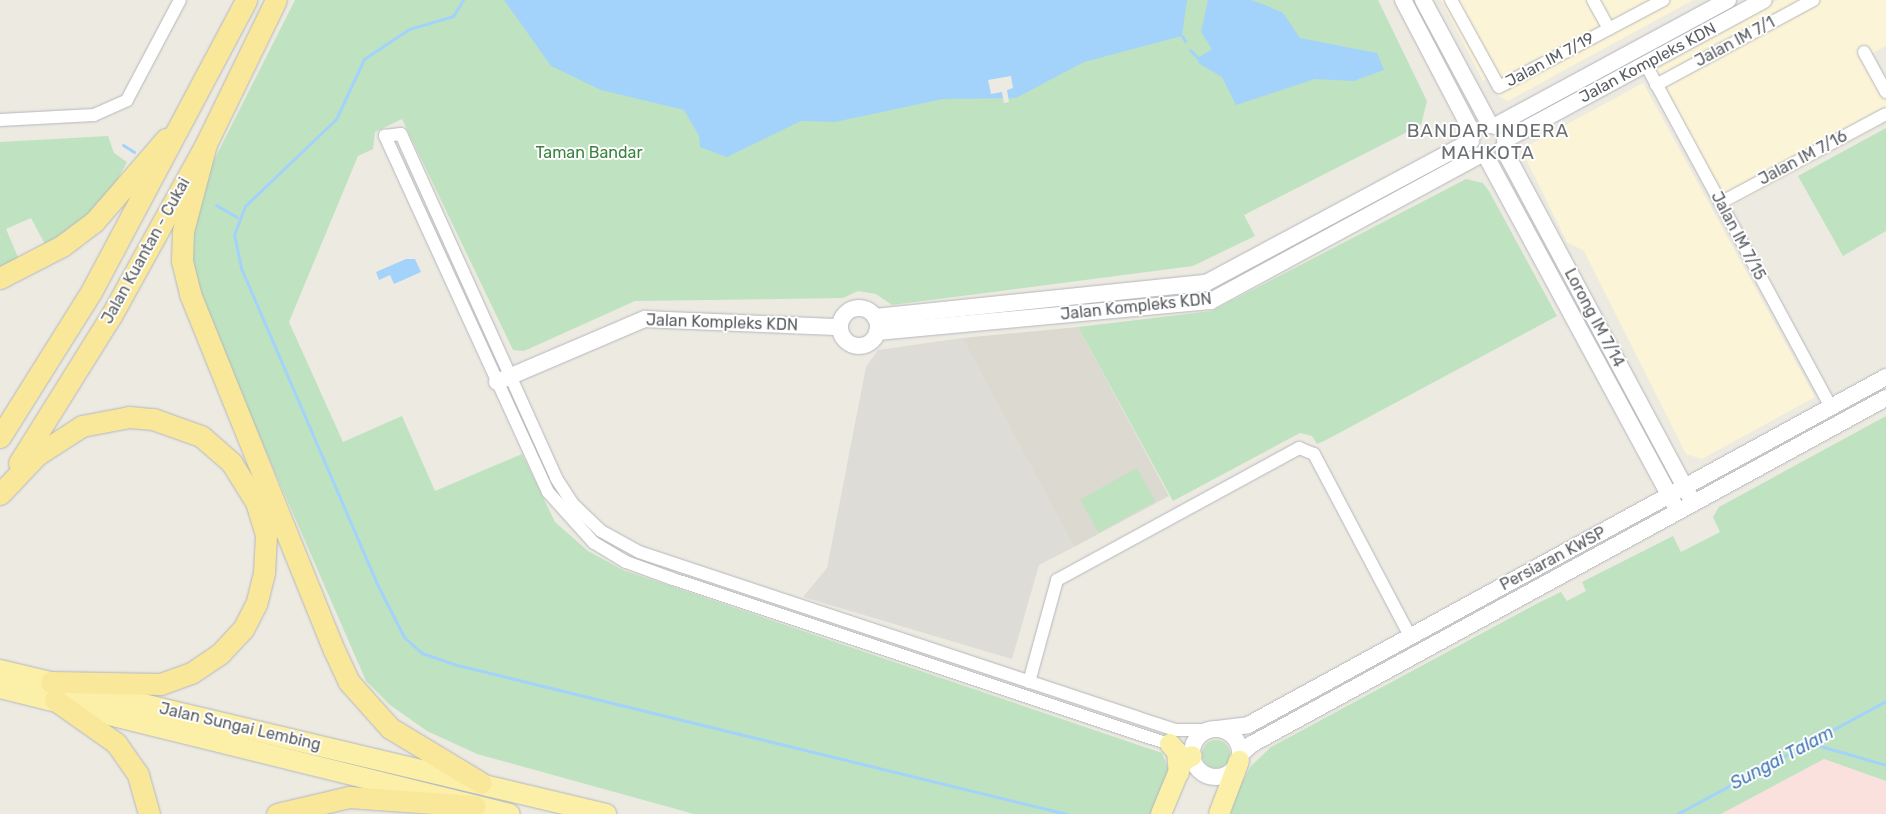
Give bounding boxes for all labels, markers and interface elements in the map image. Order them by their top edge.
street label: Jalan IM 7/1 [1692,13,1778,71]
street label: Jalan Kompleks KDN [1576,19,1720,107]
street label: Jalan IM 7/19 [1502,29,1598,91]
district label: BANDAR INDERA MAHKOTA [1405,120,1571,164]
street label: Jalan IM 7/16 [1755,127,1851,189]
park label: Taman Bandar [536,143,642,163]
street label: Jalan Kuantan - Cukai [98,175,194,327]
street label: Jalan IM 7/15 [1707,188,1769,284]
street label: Lorong IM 7/14 [1560,265,1628,371]
street label: Jalan Kompleks KDN [1059,290,1213,324]
street label: Jalan Kompleks KDN [646,311,798,335]
street label: Persiaran KWSP [1497,523,1609,595]
street label: Jalan Sungai Lembing [157,699,323,755]
water label: Sungai Talam [1726,721,1838,795]

